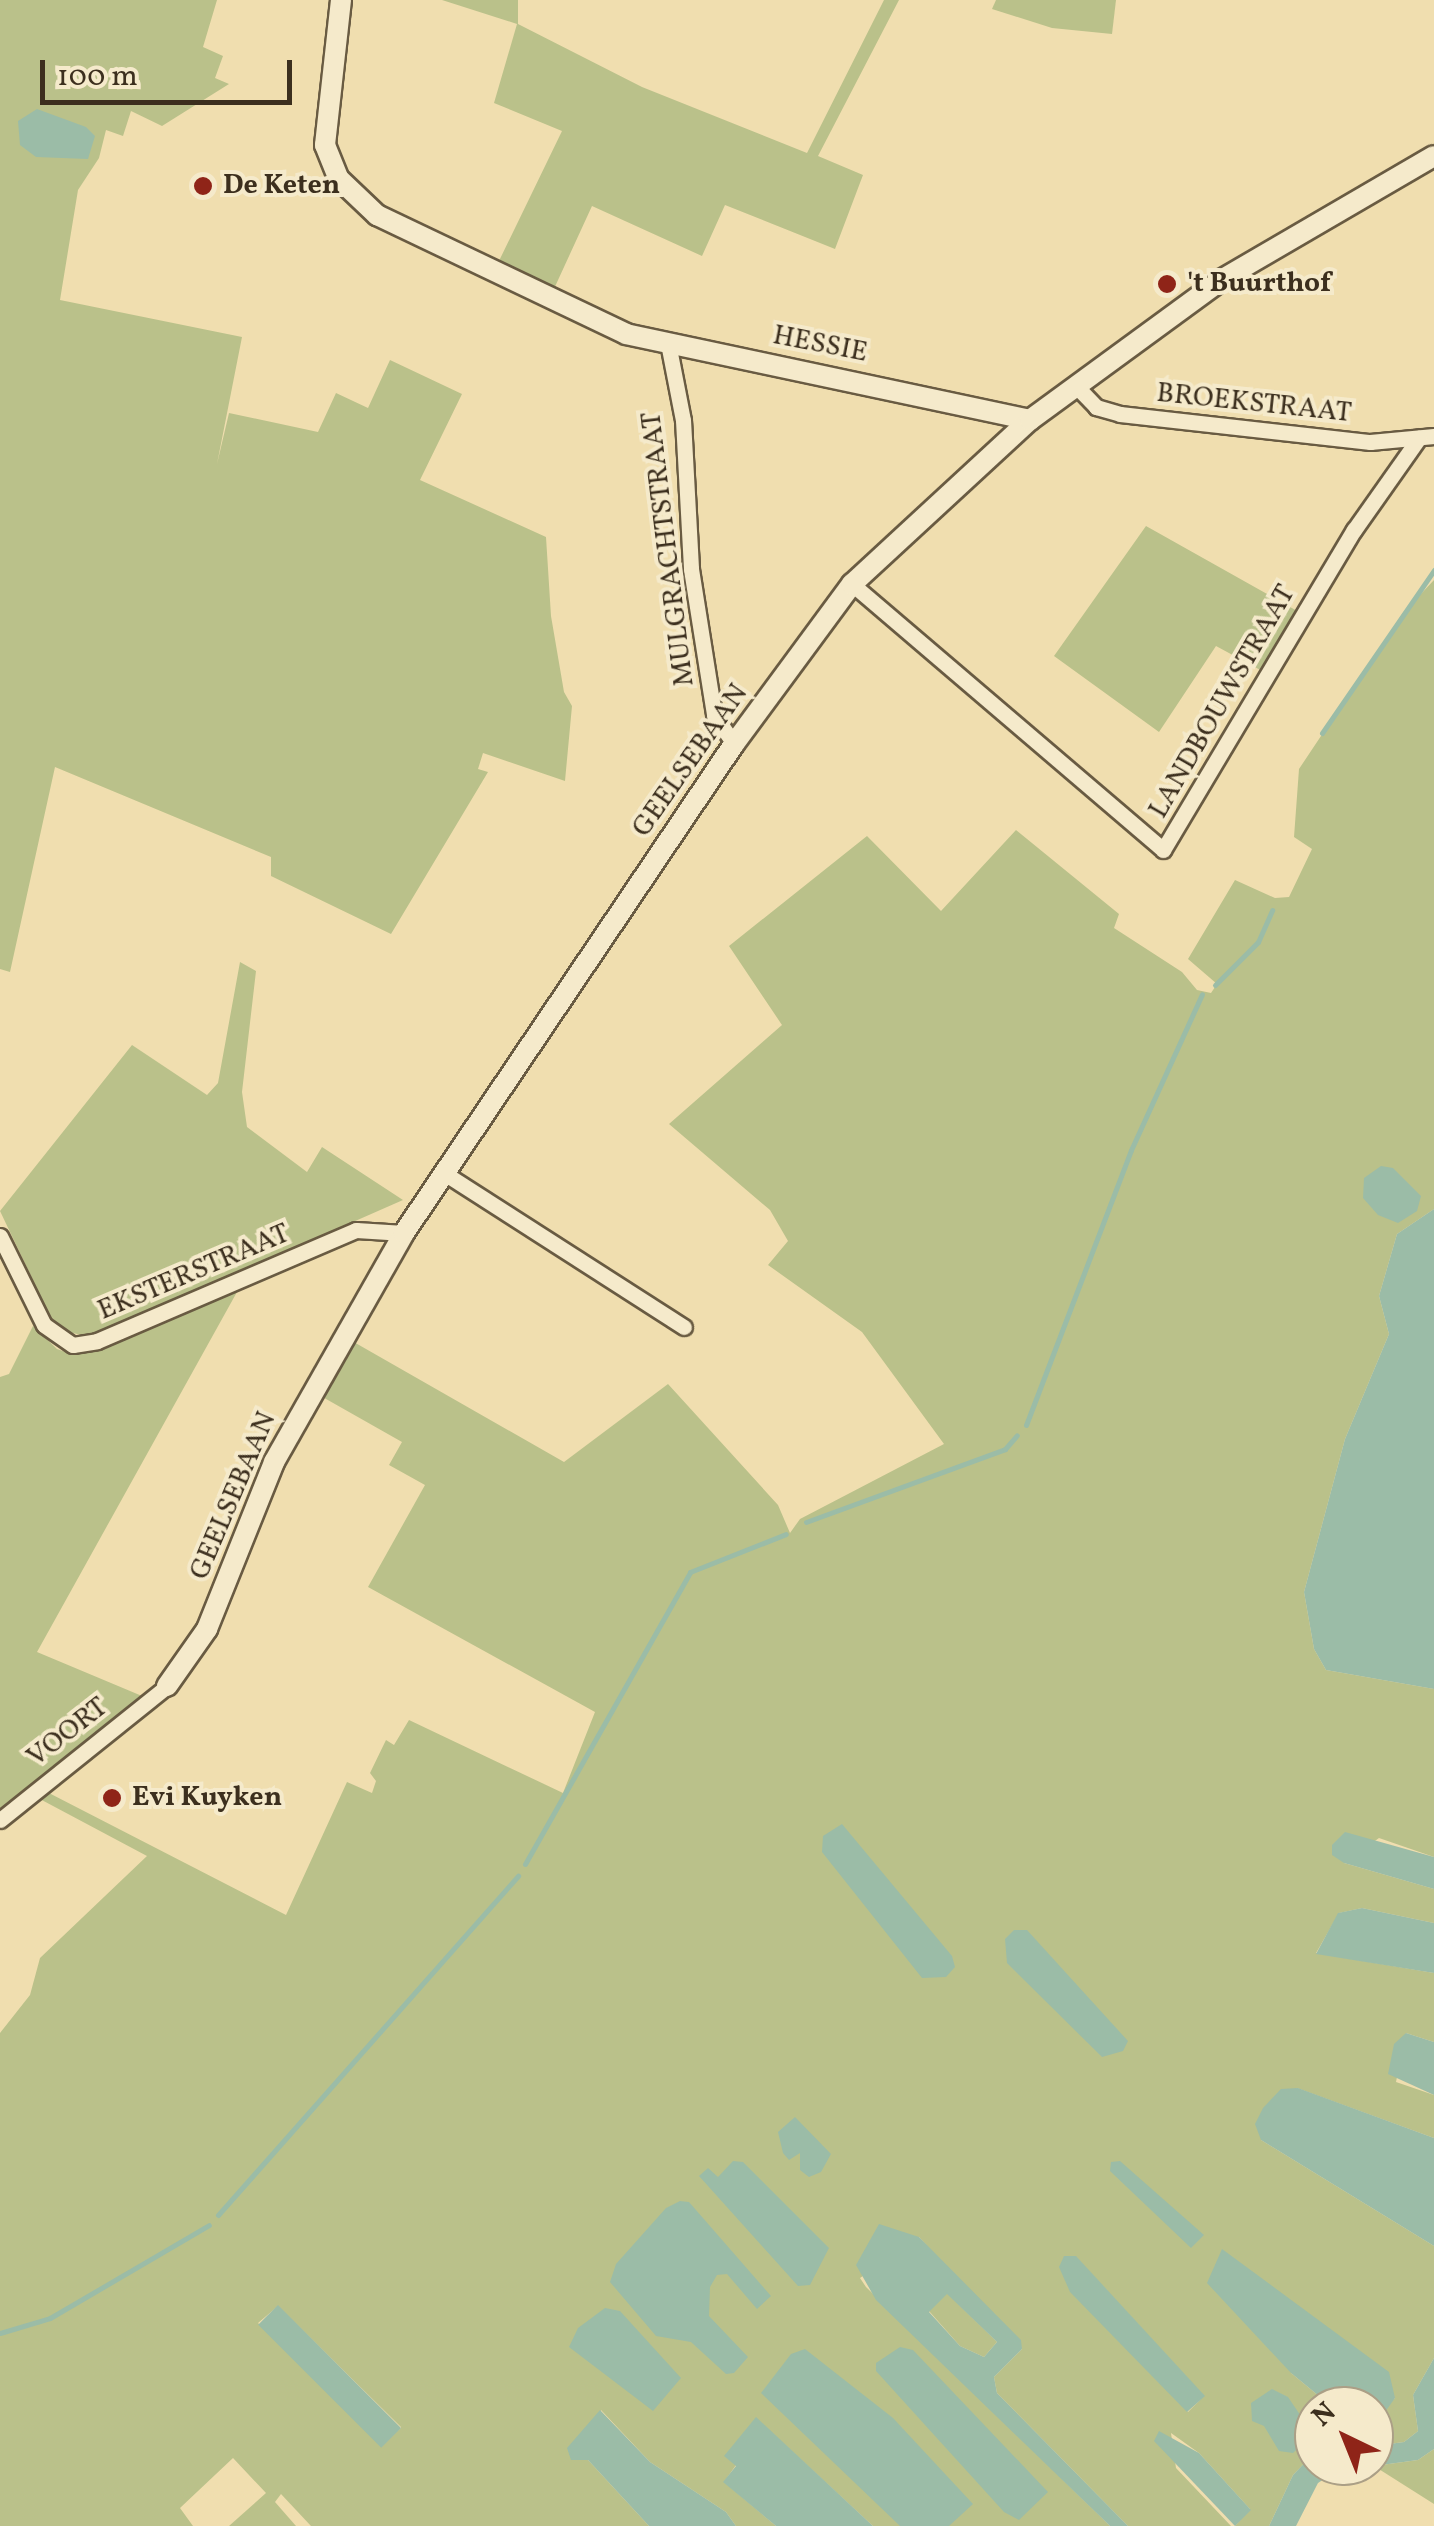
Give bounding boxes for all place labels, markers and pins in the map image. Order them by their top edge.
place label: De Keten [223,169,340,203]
marker: De Keten [192,175,214,197]
place label: 't Buurthof [1187,267,1331,301]
marker: 't Buurthof [1156,273,1178,295]
place label: Evi Kuyken [132,1781,282,1815]
marker: Evi Kuyken [101,1787,123,1809]

